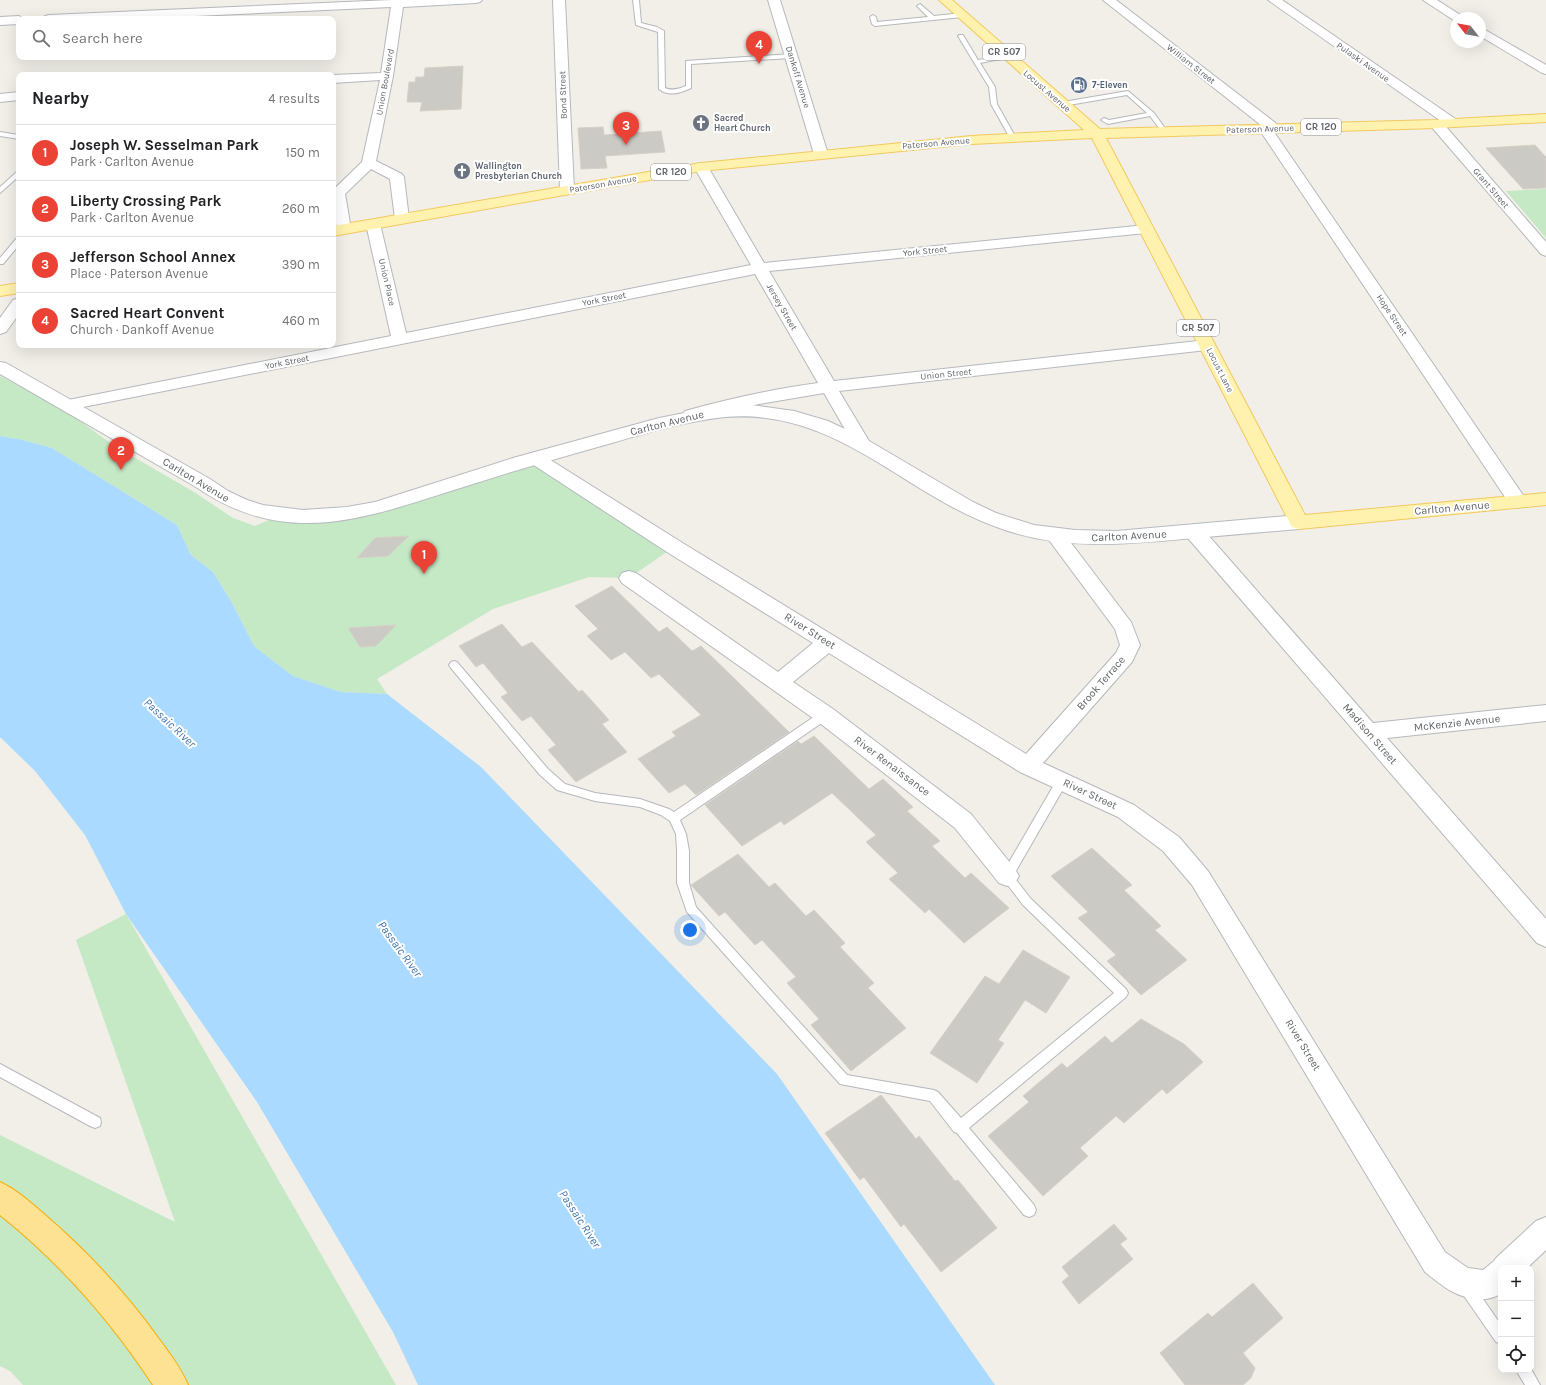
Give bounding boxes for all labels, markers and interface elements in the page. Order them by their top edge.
north arrow [1450,12,1486,48]
search box [16,16,336,60]
icon: search [30,27,52,49]
text: Search here [62,29,143,47]
pin: 4 [746,31,772,64]
street label: Pulaski Avenue [1335,40,1392,84]
street label: William Street [1165,42,1218,86]
road number: CR 507 [983,44,1025,60]
street label: Dankoff Avenue [784,45,812,110]
street label: Union Boulevard [374,48,396,116]
street label: Locust Avenue [1021,68,1073,114]
street label: Bond Street [557,70,569,119]
fuel station icon: 7-Eleven [1069,75,1089,95]
place label: 7-Eleven [1092,80,1128,90]
text: Nearby [32,88,89,108]
text: 4 results [268,91,320,106]
pin: 3 [613,112,639,145]
church icon: Sacred Heart Church [691,113,711,133]
place label: Sacred Heart Church [714,113,771,133]
road number: CR 120 [1301,119,1341,135]
street label: Paterson Avenue [1226,123,1295,135]
street label: Paterson Avenue [902,135,971,151]
text: Joseph W. Sesselman Park [70,136,259,154]
text: 1 [43,145,47,160]
text: 150 m [285,145,320,160]
text: Park · Carlton Avenue [70,154,194,169]
church icon: Wallington Presbyterian Church [452,161,472,181]
place label: Wallington Presbyterian Church [475,161,562,181]
road number: CR 120 [651,164,691,180]
street label: Grant Street [1471,166,1511,210]
street label: Paterson Avenue [569,173,638,195]
text: Liberty Crossing Park [70,192,221,210]
text: 2 [41,201,49,216]
text: 260 m [282,201,320,216]
text: Park · Carlton Avenue [70,210,194,225]
street label: York Street [902,244,948,258]
text: Jefferson School Annex [70,248,236,266]
text: 3 [41,257,49,272]
text: 390 m [282,257,320,272]
street label: Union Place [377,257,397,307]
text: Place · Paterson Avenue [70,266,208,281]
street label: Jersey Street [765,282,800,333]
street label: York Street [581,290,627,308]
street label: Hope Street [1375,292,1410,338]
text: Sacred Heart Convent [70,304,224,322]
text: 4 [41,313,49,328]
text: 460 m [282,313,320,328]
road number: CR 507 [1177,320,1219,336]
text: Church · Dankoff Avenue [70,322,214,337]
street label: Locust Lane [1204,346,1236,394]
street label: York Street [264,353,310,371]
street label: Union Street [920,366,973,382]
street label: Carlton Avenue [629,407,706,438]
pin: 2 [108,437,134,470]
street label: Carlton Avenue [160,455,232,505]
street label: Carlton Avenue [1414,498,1490,518]
street label: Carlton Avenue [1091,528,1167,544]
pin: 1 [411,541,437,574]
street label: River Street [782,610,838,652]
street label: Brook Terrace [1074,653,1128,713]
water label: Passaic River [141,695,199,751]
street label: Madison Street [1340,701,1400,767]
street label: McKenzie Avenue [1413,712,1501,734]
street label: River Renaissance [851,733,933,799]
street label: River Street [1061,776,1119,812]
water label: Passaic River [375,918,426,980]
your location [680,920,700,940]
street label: River Street [1282,1017,1324,1073]
water label: Passaic River [556,1188,604,1251]
map controls [1498,1265,1534,1373]
button: + [1498,1265,1534,1301]
button: − [1498,1301,1534,1337]
button: locate [1498,1337,1534,1373]

